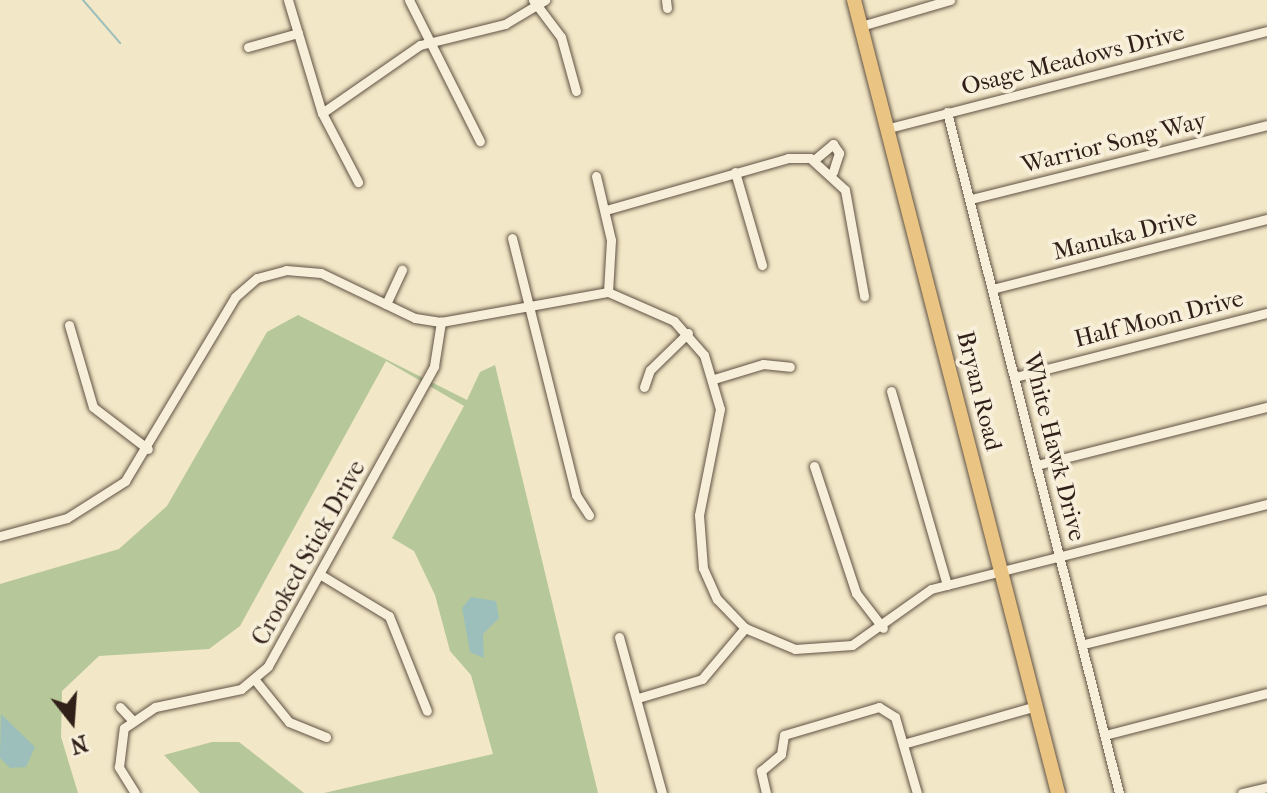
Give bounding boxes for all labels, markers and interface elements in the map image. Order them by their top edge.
street label: Osage Meadows Drive [959,18,1187,102]
street label: Warrior Song Way [1019,106,1209,180]
street label: Manuka Drive [1050,203,1200,267]
street label: Half Moon Drive [1071,284,1247,354]
street label: Bryan Road [950,328,1008,454]
street label: White Hawk Drive [1017,350,1091,544]
street label: Crooked Stick Drive [246,456,372,650]
north arrow [32,681,112,761]
text: N [67,729,91,759]

